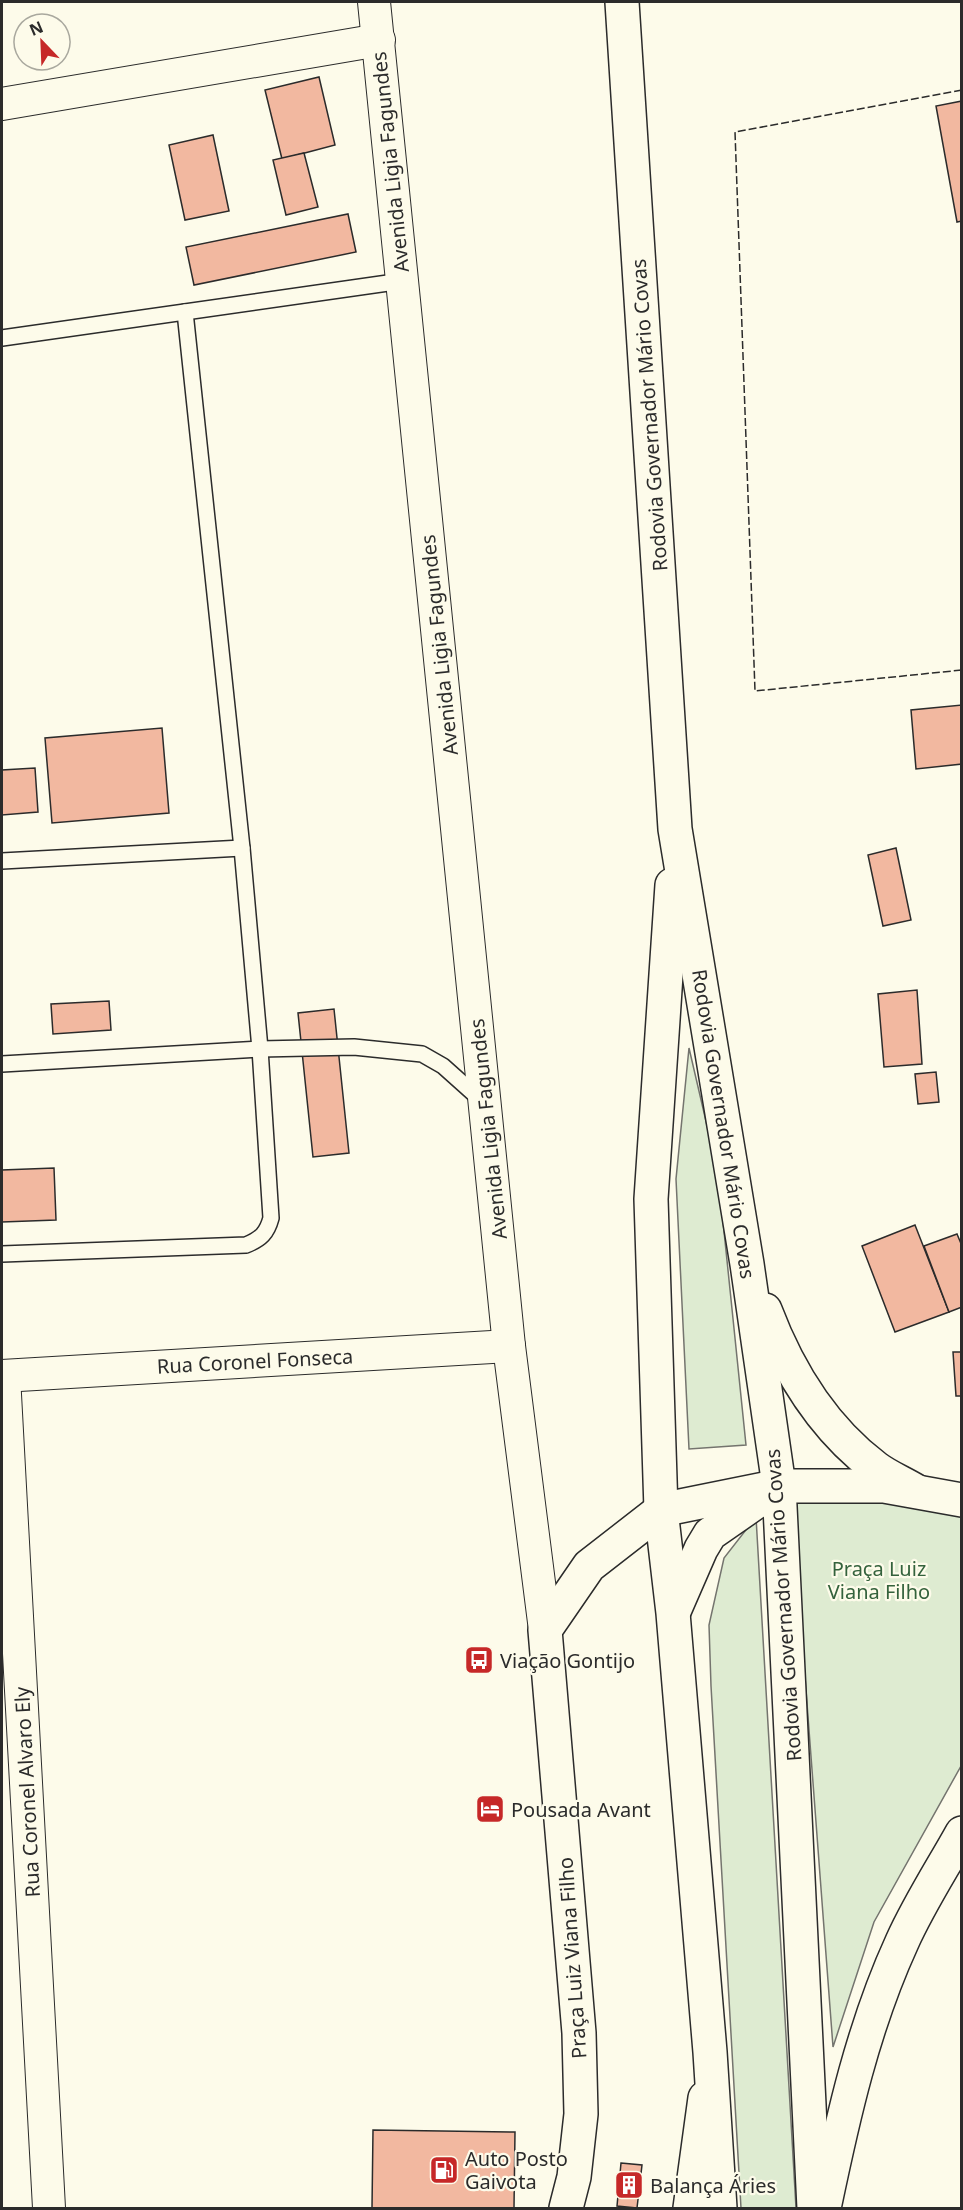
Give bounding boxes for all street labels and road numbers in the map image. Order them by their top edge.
street label: Avenida Ligia Fagundes [365,50,415,274]
street label: Rodovia Governador Mário Covas [625,258,673,572]
street label: Avenida Ligia Fagundes [414,533,464,757]
street label: Rodovia Governador Mário Covas [686,967,762,1281]
street label: Avenida Ligia Fagundes [463,1017,513,1241]
street label: Rua Coronel Fonseca [156,1342,354,1380]
street label: Rodovia Governador Mário Covas [759,1448,807,1762]
street label: Rua Coronel Alvaro Ely [8,1685,46,1898]
street label: Praça Luiz Viana Filho [551,1856,593,2060]

